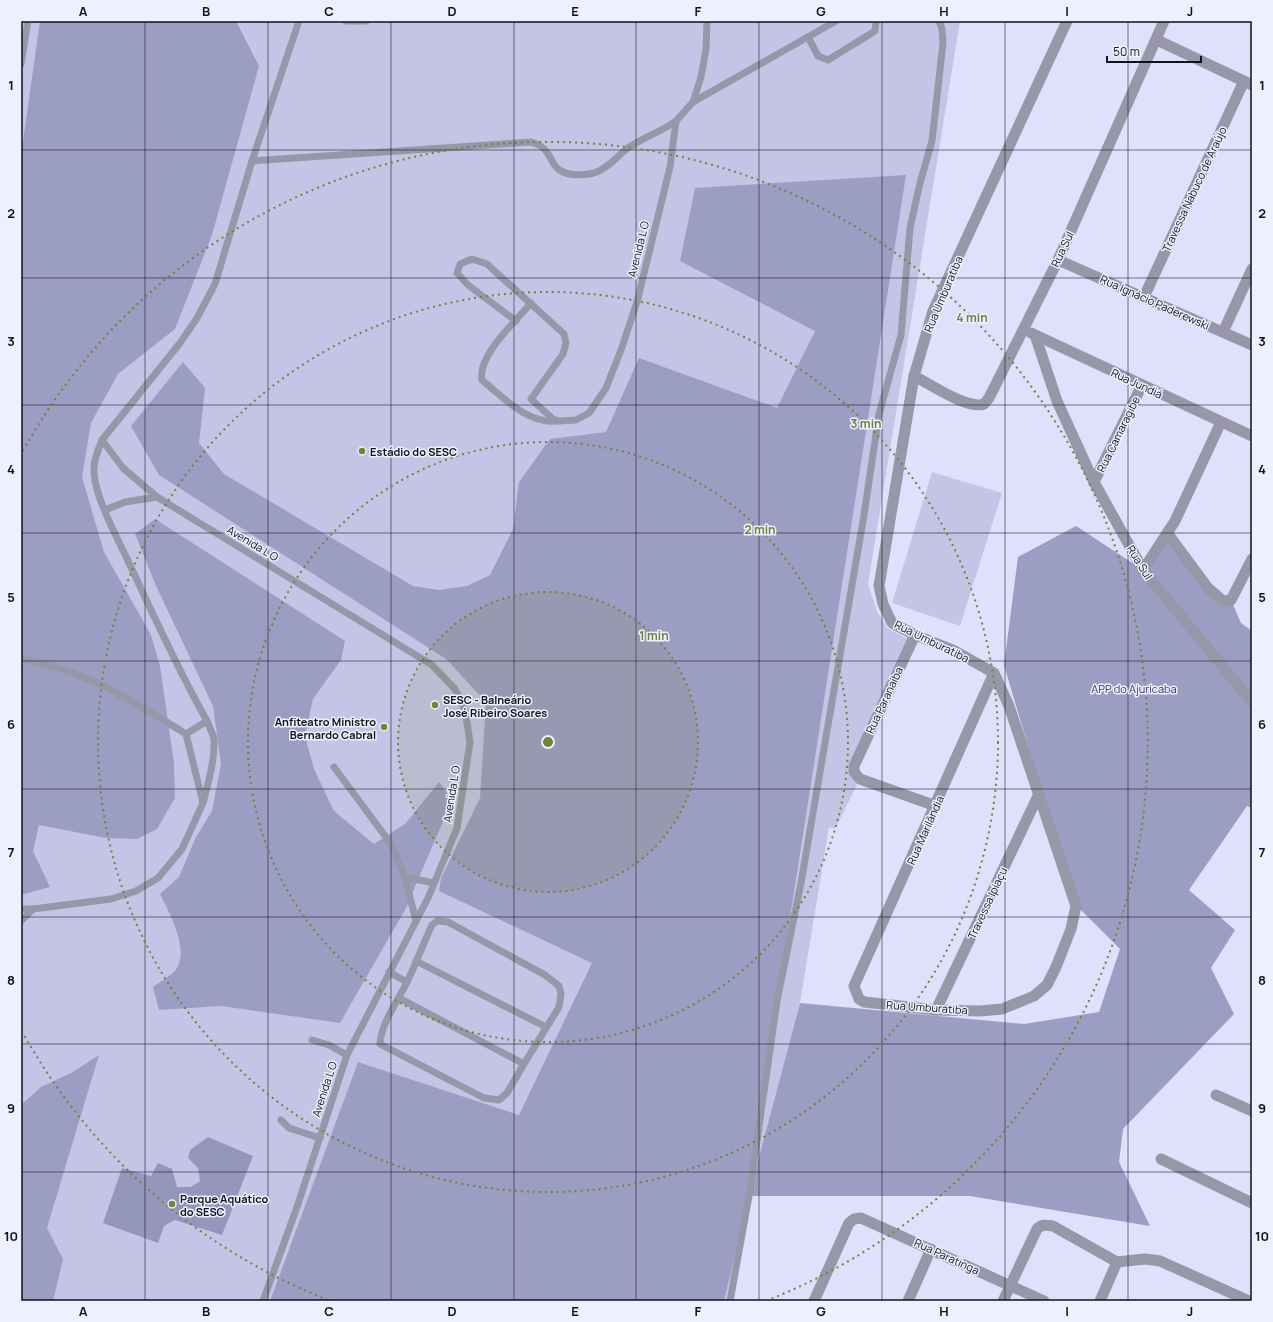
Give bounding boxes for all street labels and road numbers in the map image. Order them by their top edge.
street label: Travessa Nabuco de Araújo [1158,124,1230,254]
street label: Avenida L O [624,219,652,279]
street label: Rua Sul [1047,229,1077,269]
street label: Rua Umburatiba [920,254,966,334]
street label: Rua Ignácio Paderewski [1098,271,1212,333]
street label: Rua Jundiá [1109,365,1165,401]
street label: Rua Camaragibe [1093,393,1143,475]
street label: Avenida L O [225,522,281,564]
street label: Rua Sul [1124,542,1156,582]
street label: Rua Umburatiba [892,616,972,666]
street label: Rua Paranaiba [862,664,906,736]
street label: Avenida L O [439,764,463,823]
street label: Rua Marilândia [903,793,947,867]
street label: Travessa Ipiaçu [964,865,1010,941]
street label: Rua Umburatiba [886,997,968,1017]
street label: Avenida L O [308,1059,340,1119]
street label: Rua Paratinga [912,1234,982,1278]

